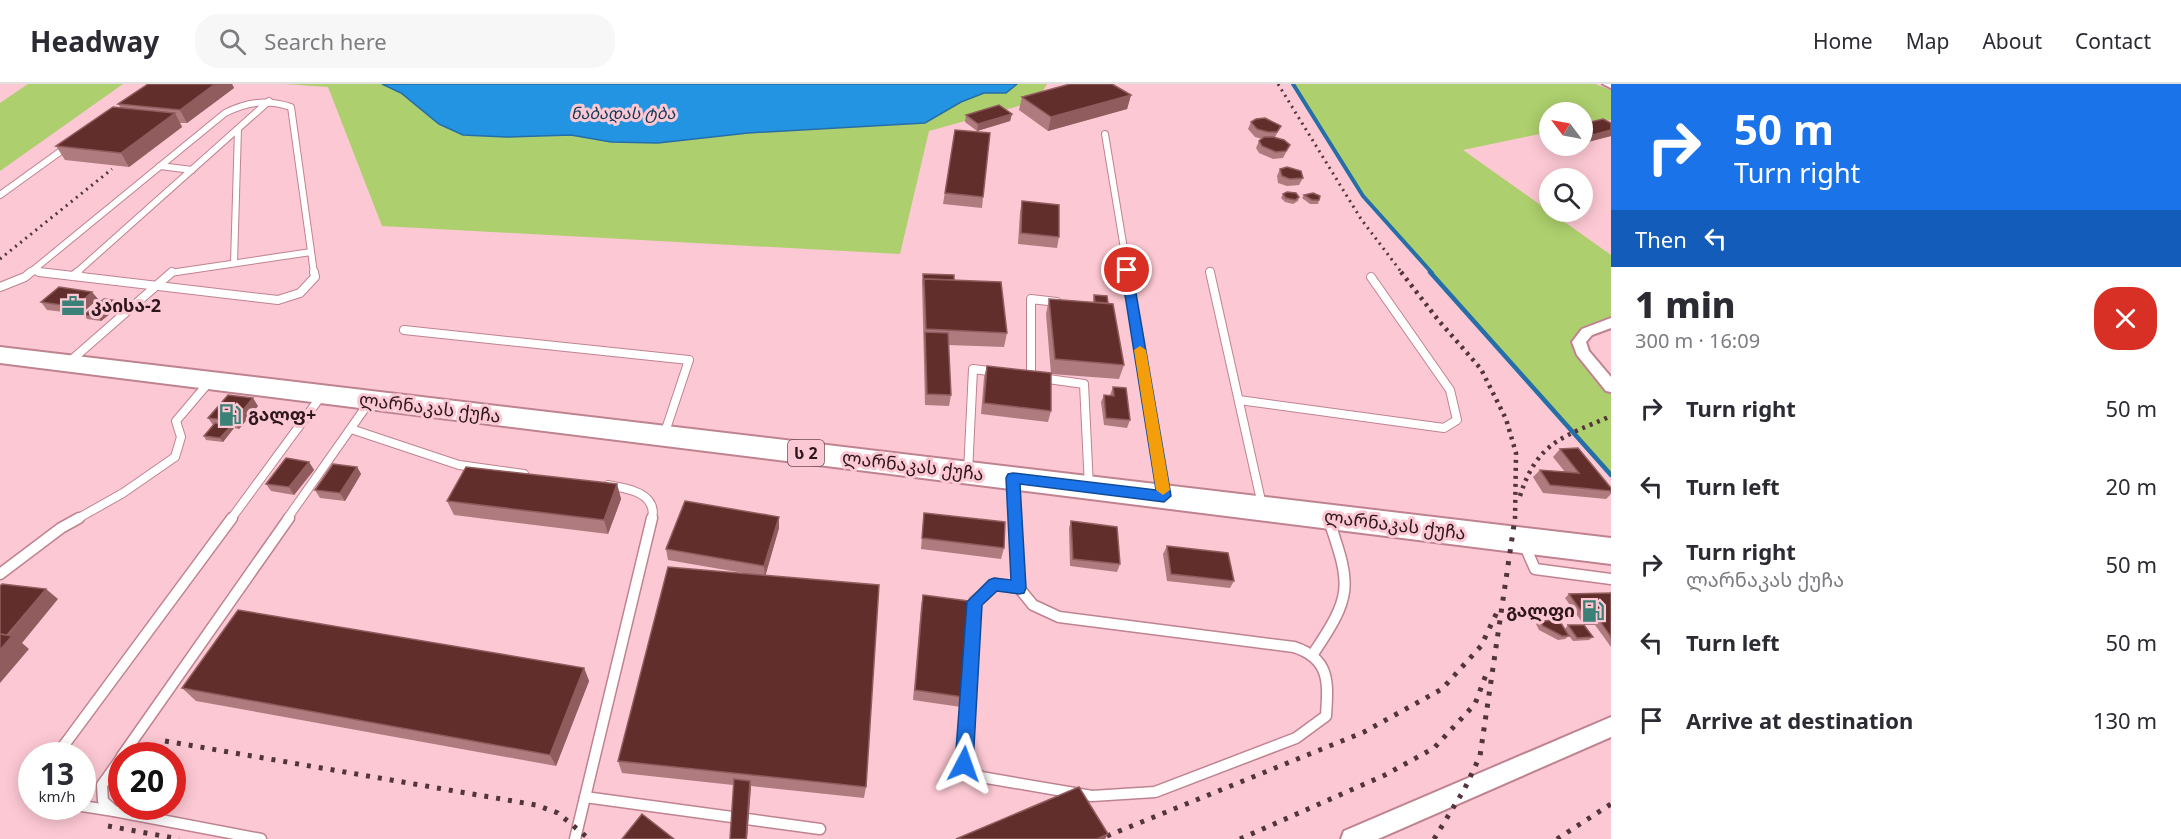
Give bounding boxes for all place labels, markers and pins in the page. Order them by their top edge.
pin [1101,244,1152,295]
office icon: კაისა-2 [60,293,86,319]
place label: კაისა-2 [91,293,161,317]
fuel station icon: გალფ+ [217,402,243,428]
place label: გალფ+ [248,402,316,426]
place label: გალფი [1506,598,1575,622]
fuel station icon: გალფი [1580,598,1606,624]

